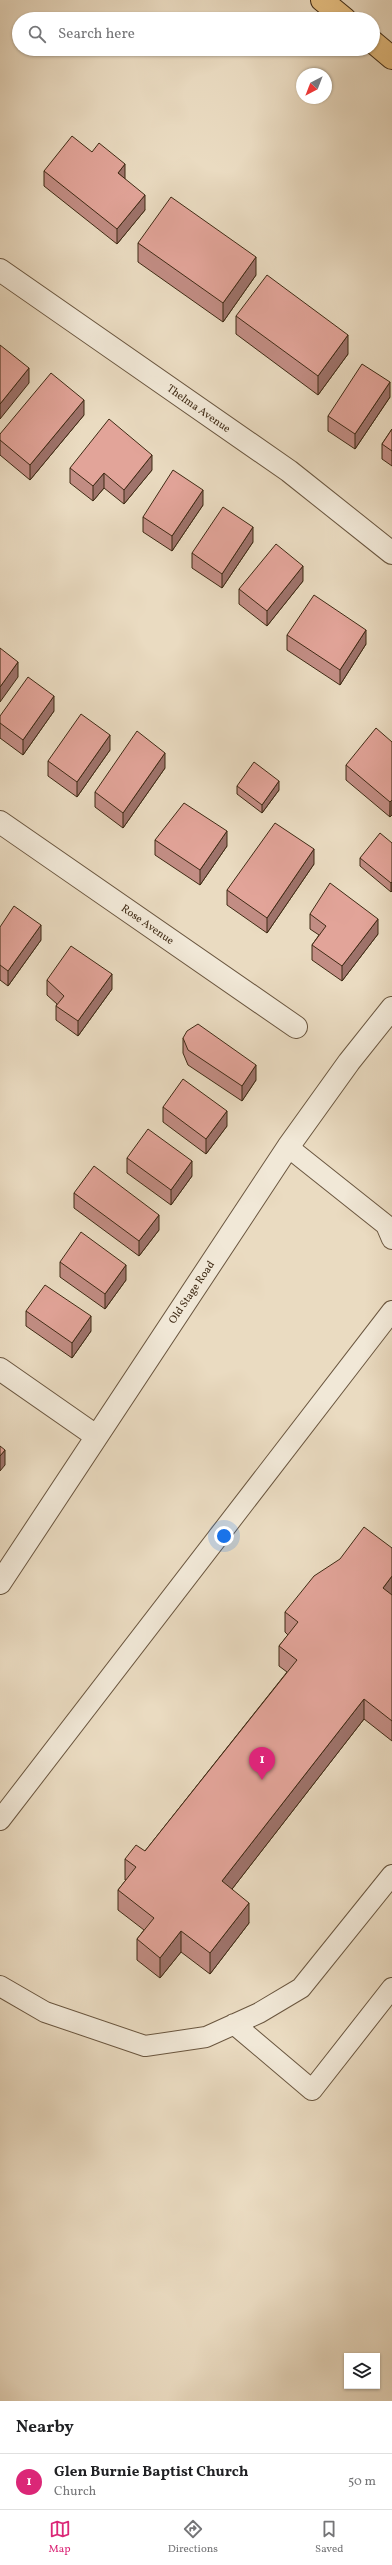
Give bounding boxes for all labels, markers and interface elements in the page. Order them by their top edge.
search box [12,12,380,56]
icon: search [26,23,48,45]
text: Search here [58,24,135,45]
north arrow [296,68,332,104]
street label: Thelma Avenue [163,382,233,437]
street label: Rose Avenue [118,902,177,949]
street label: Old Stage Road [166,1258,219,1327]
your location [214,1526,234,1546]
pin: 1 [249,1747,275,1780]
map controls [344,2353,380,2389]
button: layers [344,2353,380,2389]
text: Nearby [16,2416,74,2439]
text: Glen Burnie Baptist Church [54,2462,248,2483]
text: 1 [26,2473,32,2491]
text: 50 m [348,2473,376,2491]
text: Church [54,2483,96,2501]
tab: Map [49,2518,71,2557]
tab: Directions [168,2518,218,2557]
tab: Saved [315,2518,343,2557]

